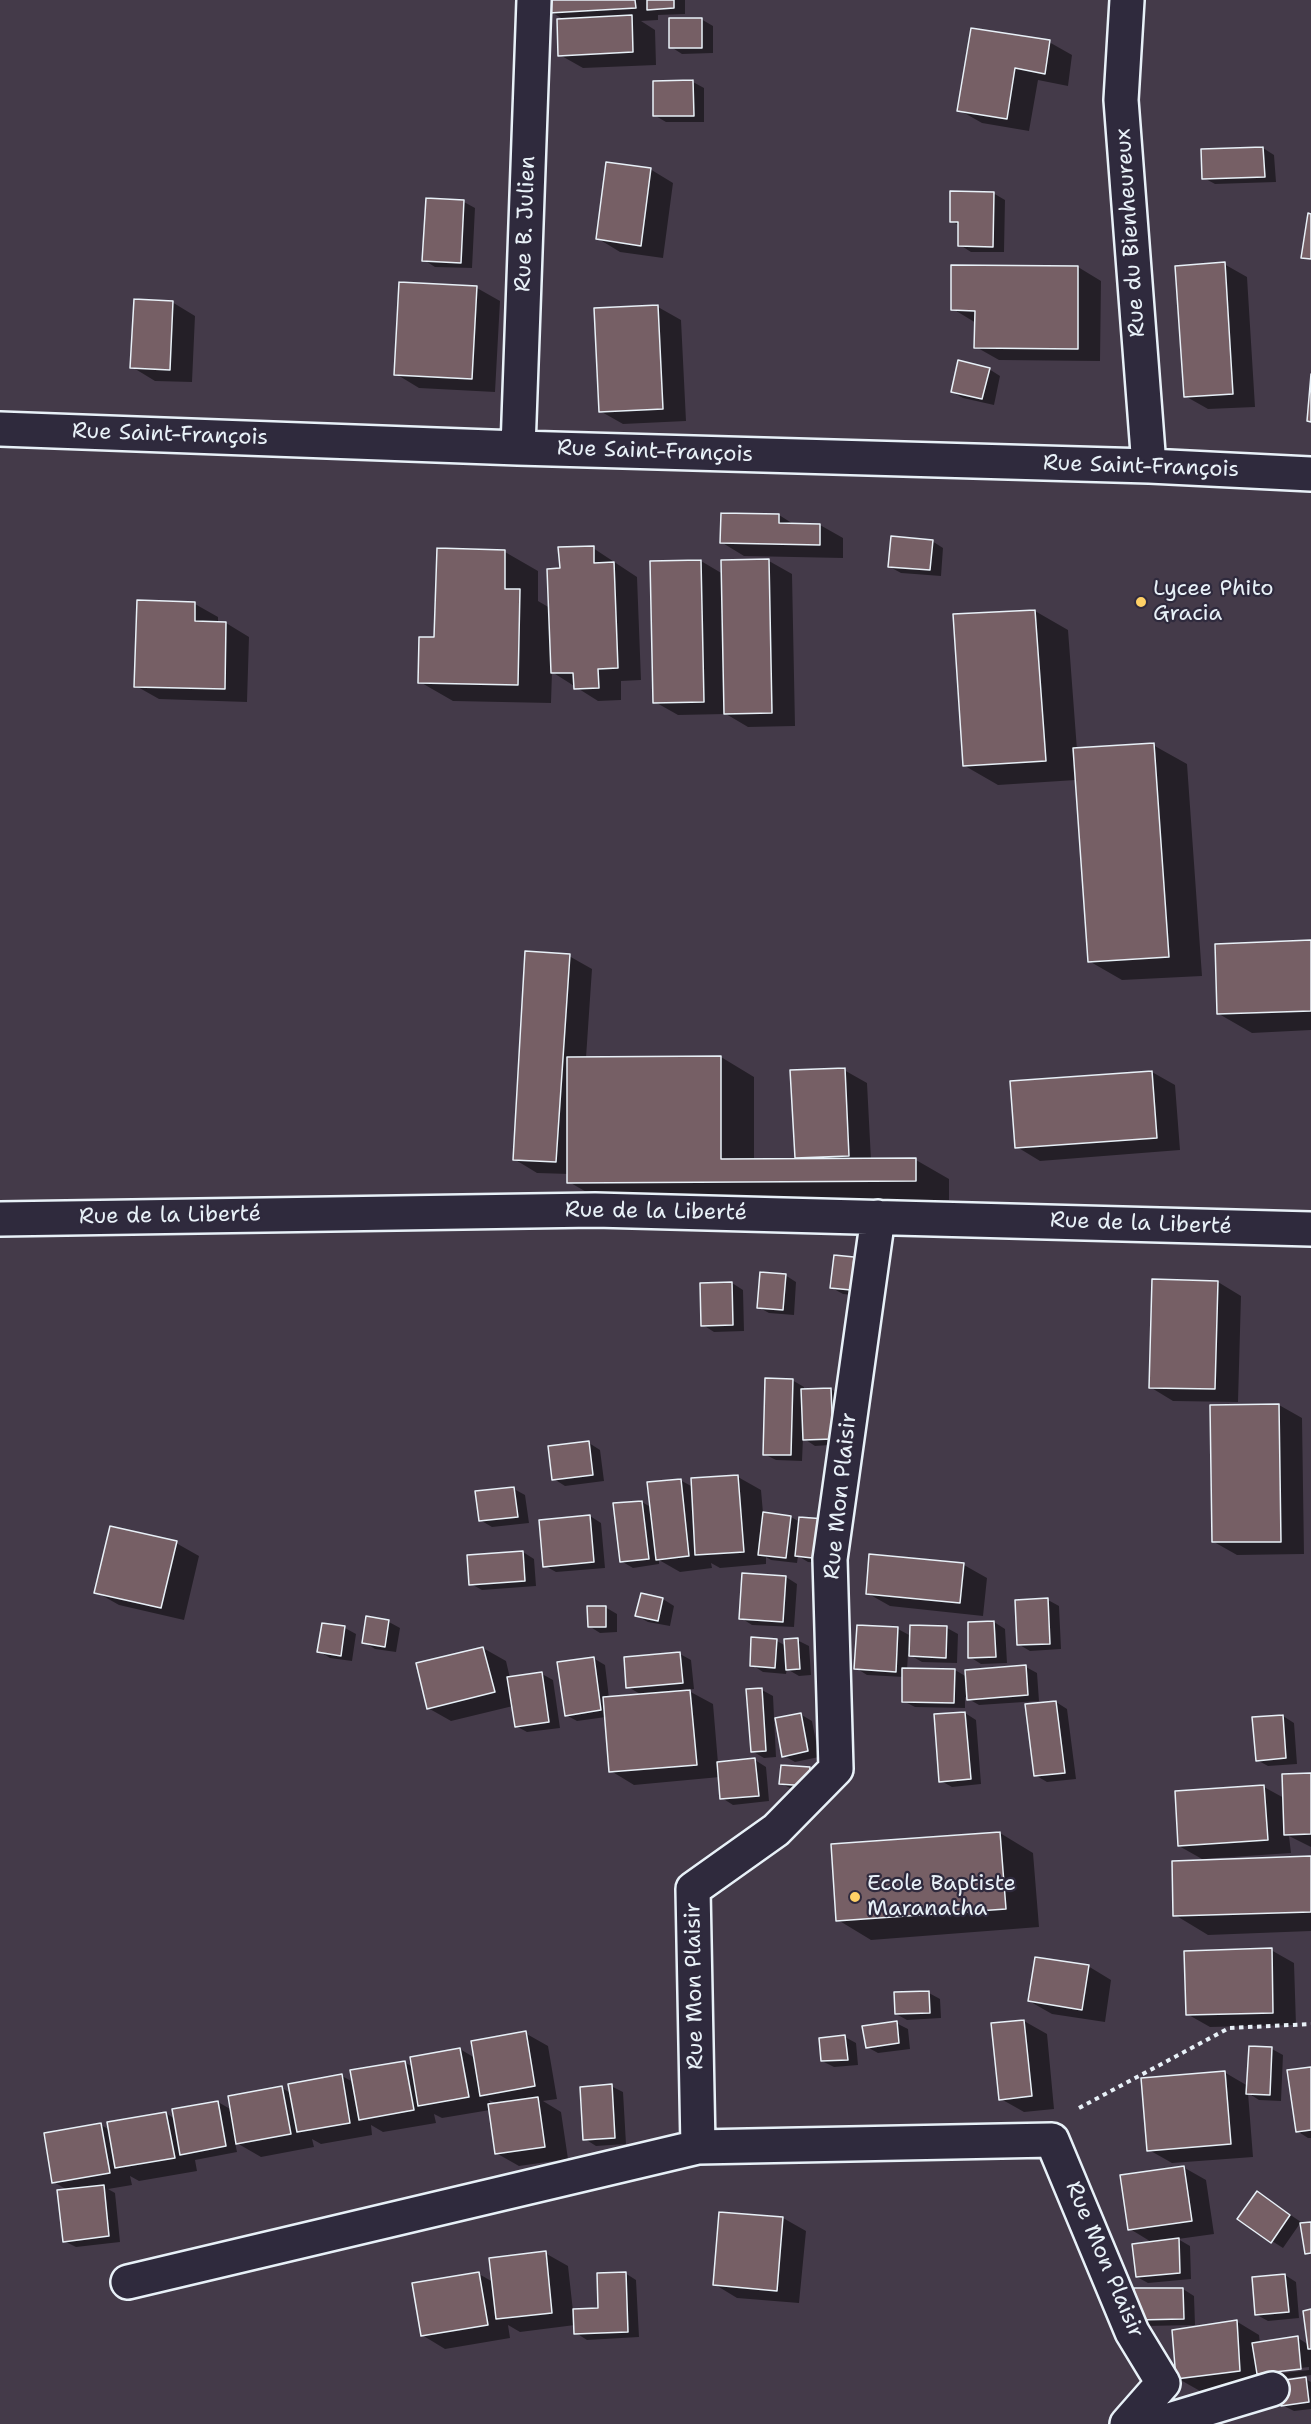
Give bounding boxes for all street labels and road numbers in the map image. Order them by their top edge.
street label: Rue du Bienheureux [1111,128,1151,338]
street label: Rue B. Julien [510,155,542,293]
street label: Rue Saint-François [71,418,269,452]
street label: Rue Saint-François [556,435,754,469]
street label: Rue Saint-François [1042,450,1240,484]
street label: Rue de la Liberté [565,1197,747,1227]
street label: Rue de la Liberté [79,1201,261,1231]
street label: Rue de la Liberté [1050,1208,1232,1240]
street label: Rue Mon Plaisir [819,1411,863,1581]
street label: Rue Mon Plaisir [680,1902,710,2070]
street label: Rue Mon Plaisir [1059,2178,1149,2342]

